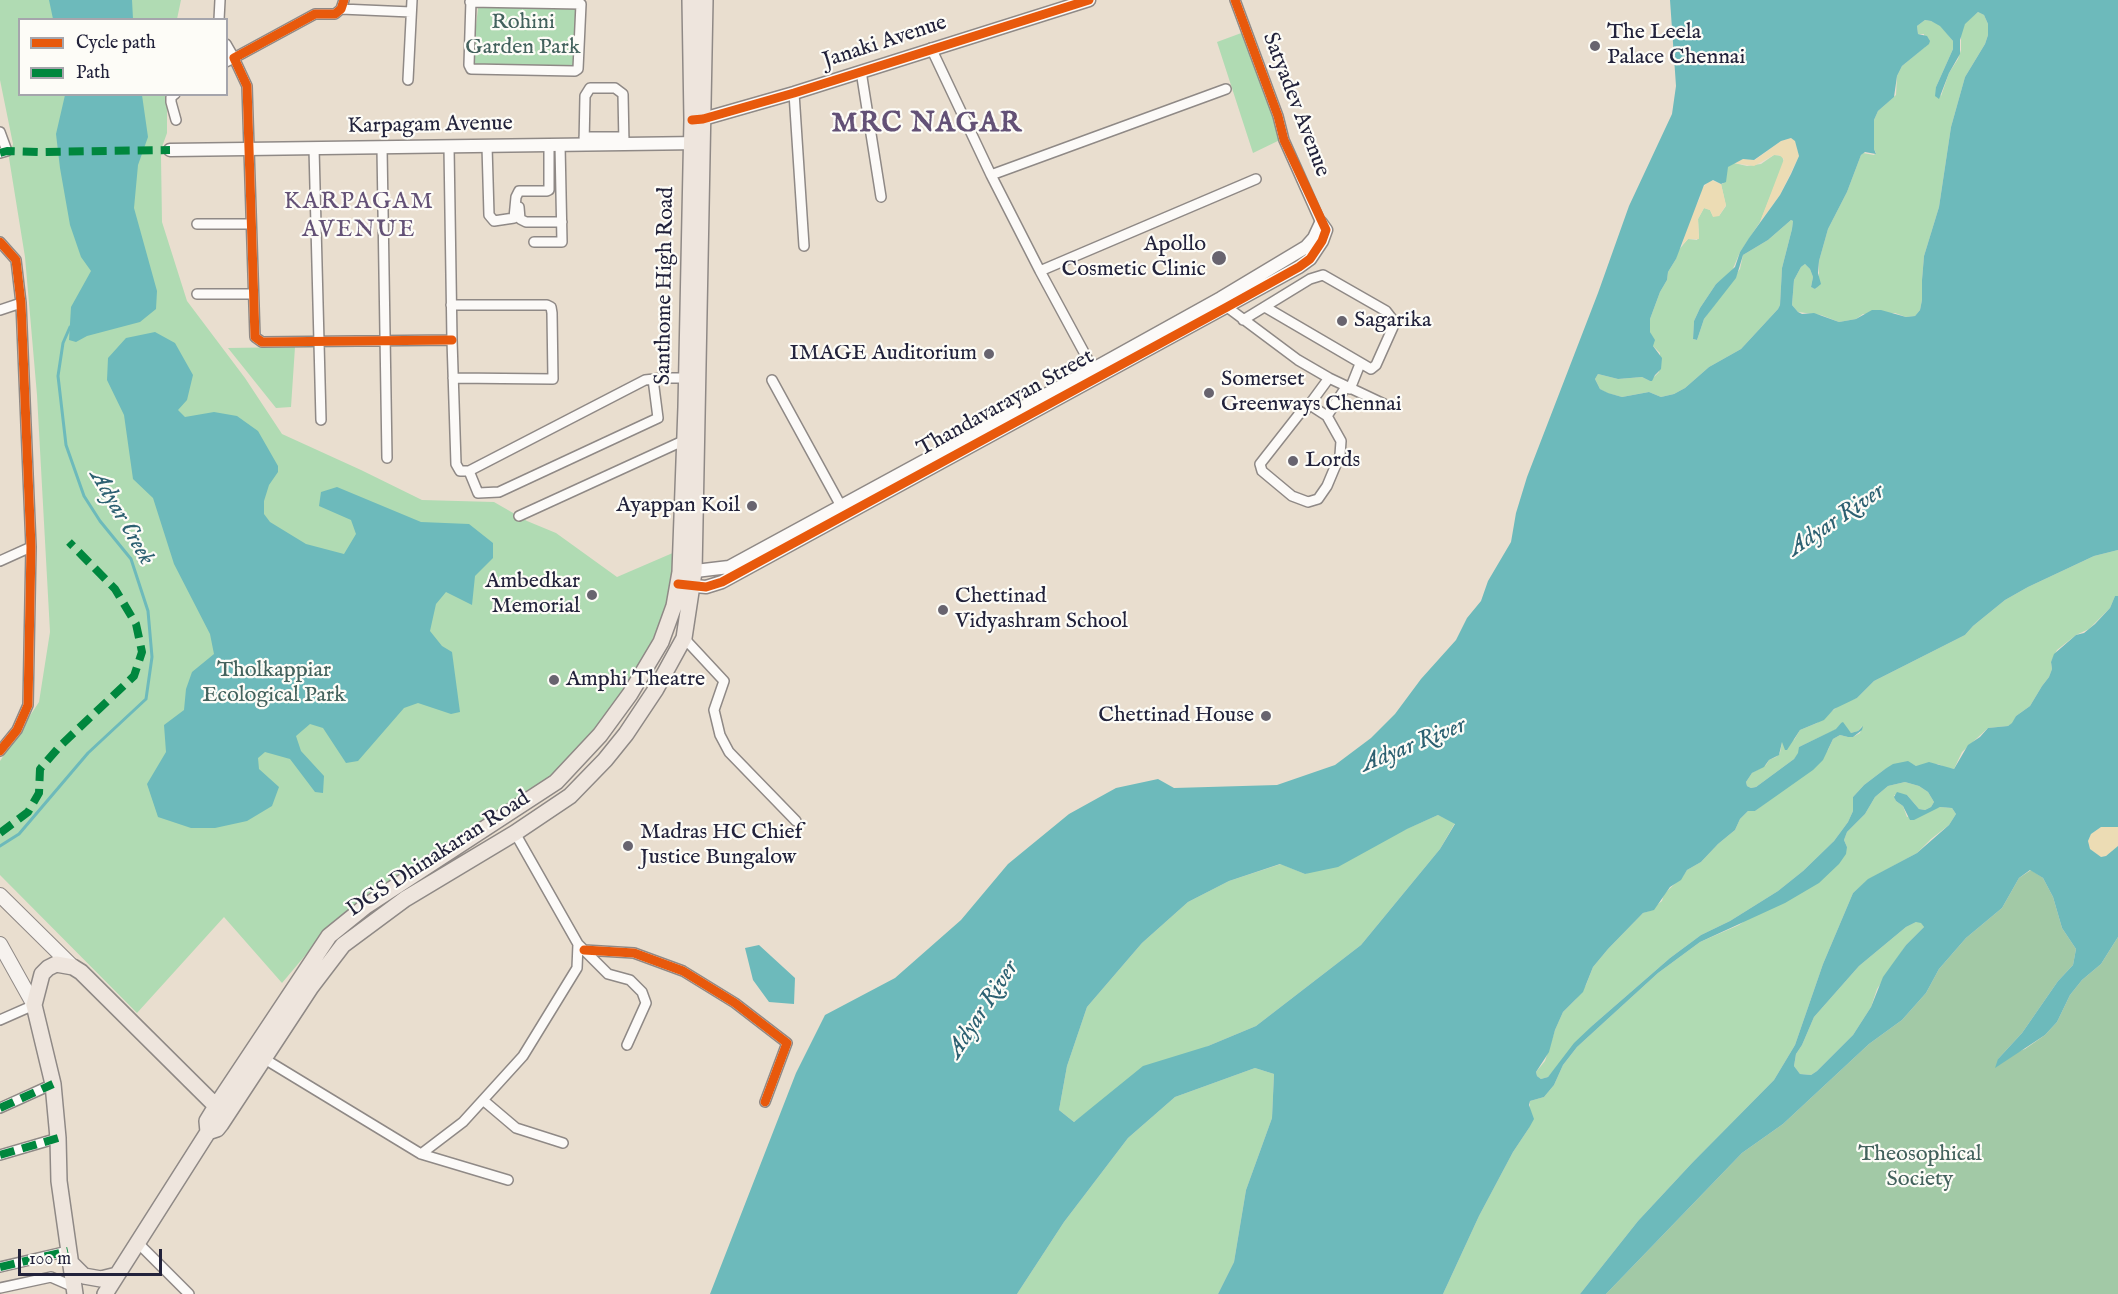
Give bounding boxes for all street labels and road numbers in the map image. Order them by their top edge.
street label: Janaki Avenue [820,11,950,75]
street label: Satyadev Avenue [1255,29,1335,181]
street label: Karpagam Avenue [347,111,513,141]
street label: Santhome High Road [651,187,681,385]
street label: Thandavarayan Street [913,344,1099,464]
street label: DGS Dhinakaran Road [343,786,535,924]

